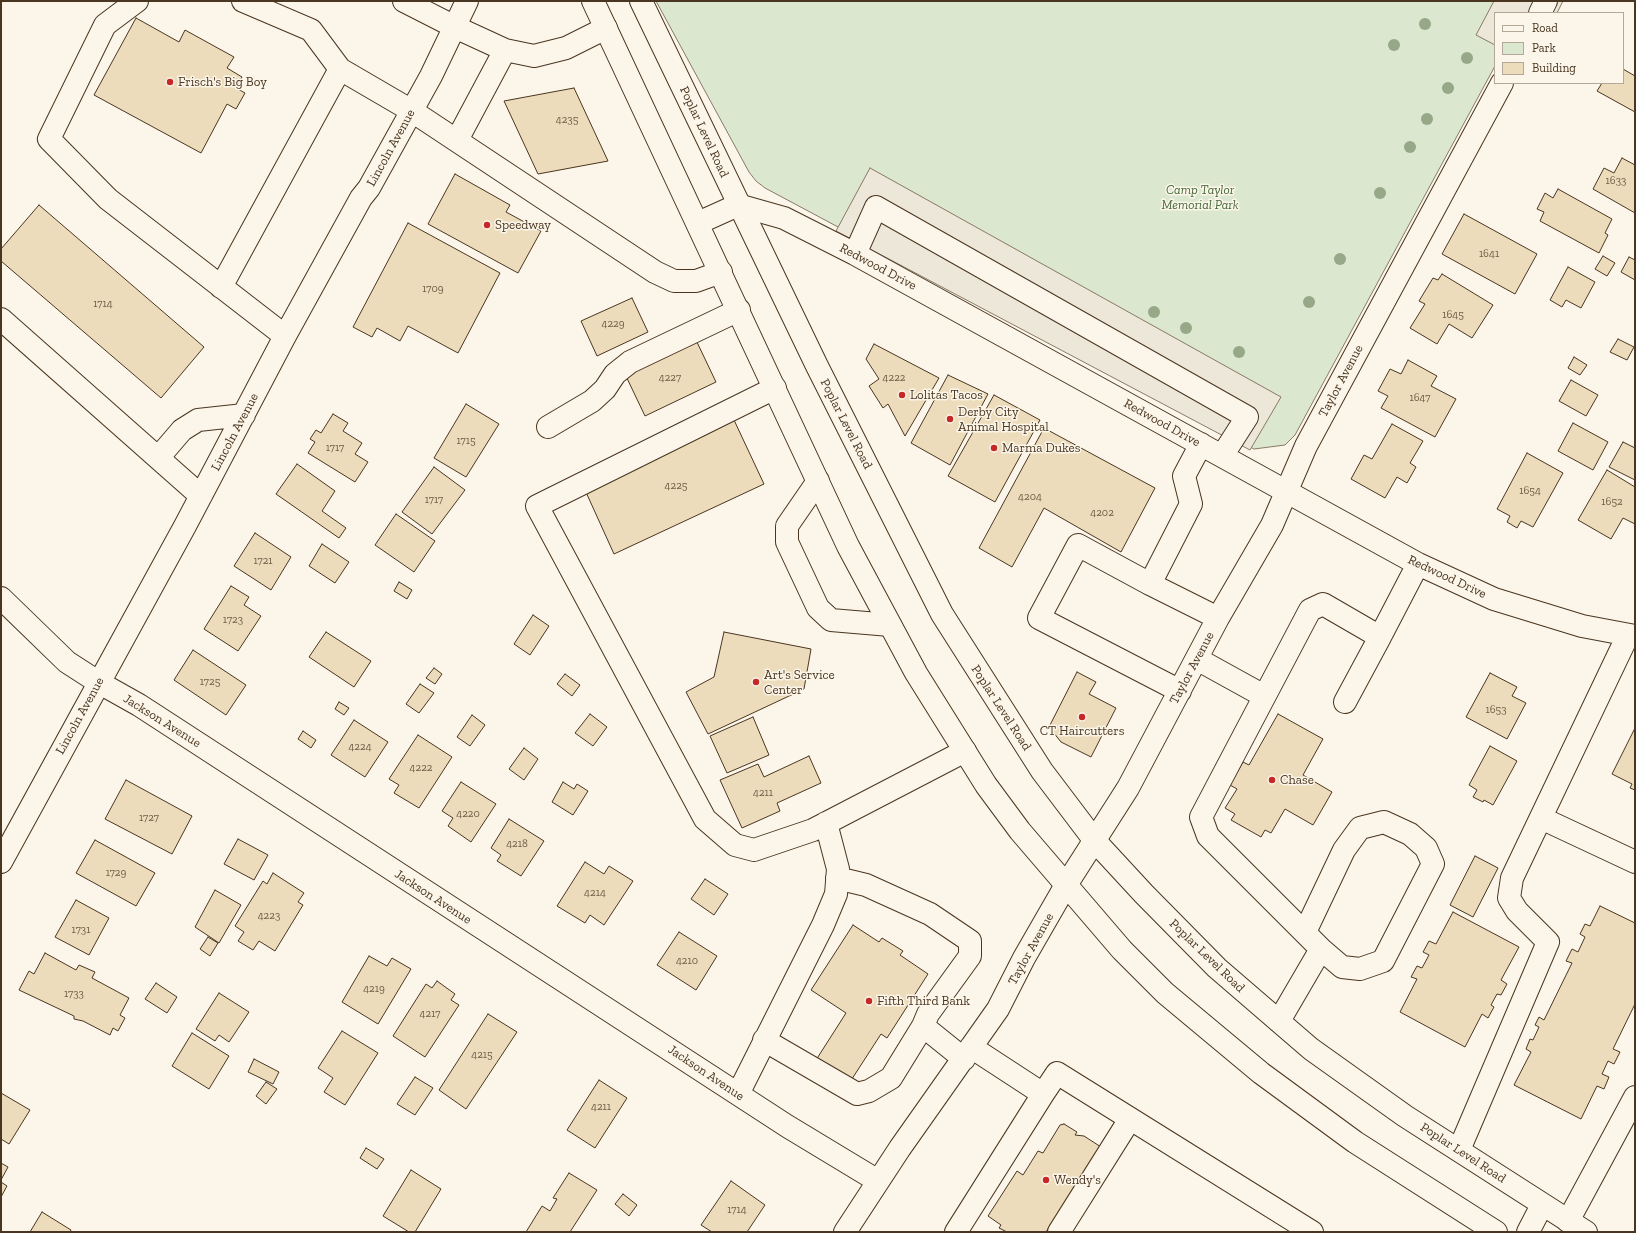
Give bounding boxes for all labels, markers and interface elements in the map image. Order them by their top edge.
legend [1494,12,1624,84]
text: Road [1532,21,1558,35]
text: Park [1532,41,1556,55]
text: Building [1532,61,1576,75]
place label: Frisch's Big Boy [178,74,267,90]
marker: Frisch's Big Boy [165,77,175,87]
street label: Poplar Level Road [676,84,732,180]
street label: Lincoln Avenue [363,107,419,189]
house number: 4235 [556,113,578,127]
house number: 1633 [1606,174,1626,188]
park label: Camp Taylor Memorial Park [1161,182,1239,213]
place label: Speedway [495,217,551,233]
marker: Speedway [482,220,492,230]
street label: Redwood Drive [837,240,919,294]
house number: 1641 [1479,247,1499,261]
house number: 1709 [422,282,444,296]
house number: 1714 [93,297,113,311]
house number: 1645 [1442,308,1464,322]
house number: 4229 [601,317,625,331]
street label: Taylor Avenue [1315,342,1367,420]
house number: 4227 [659,371,681,385]
house number: 4222 [883,371,905,385]
street label: Poplar Level Road [817,376,875,472]
place label: Lolitas Tacos [910,387,983,403]
street label: Lincoln Avenue [208,390,262,474]
marker: Lolitas Tacos [897,390,907,400]
house number: 1647 [1409,391,1431,405]
street label: Redwood Drive [1121,396,1203,450]
place label: Derby City Animal Hospital [958,404,1049,435]
marker: Derby City Animal Hospital [945,414,955,424]
house number: 1715 [456,434,476,448]
place label: Marma Dukes [1002,440,1080,456]
house number: 1717 [326,441,344,455]
marker: Marma Dukes [989,443,999,453]
house number: 4225 [665,479,687,493]
house number: 1654 [1519,484,1541,498]
house number: 4204 [1018,490,1042,504]
house number: 1717 [425,493,443,507]
house number: 1652 [1601,495,1623,509]
house number: 4202 [1090,506,1114,520]
street label: Redwood Drive [1405,552,1489,602]
house number: 1721 [253,554,273,568]
house number: 1723 [223,613,243,627]
street label: Taylor Avenue [1166,629,1218,707]
street label: Poplar Level Road [968,662,1034,754]
place label: Art's Service Center [764,667,835,698]
street label: Lincoln Avenue [52,675,108,757]
house number: 1725 [200,675,220,689]
marker: Art's Service Center [751,677,761,687]
street label: Jackson Avenue [120,691,204,751]
house number: 1653 [1485,703,1507,717]
marker: CT Haircutters [1077,712,1087,722]
place label: CT Haircutters [1040,723,1124,739]
house number: 4224 [348,740,372,754]
house number: 4222 [410,761,432,775]
place label: Chase [1280,772,1314,788]
marker: Chase [1267,775,1277,785]
house number: 4211 [753,786,773,800]
house number: 4220 [456,807,480,821]
house number: 1727 [139,811,159,825]
house number: 4218 [506,837,528,851]
house number: 1729 [106,866,126,880]
street label: Jackson Avenue [392,866,474,928]
house number: 4214 [584,886,606,900]
house number: 4223 [258,909,280,923]
street label: Taylor Avenue [1005,910,1057,988]
street label: Poplar Level Road [1166,916,1248,996]
house number: 1731 [72,923,90,937]
house number: 4210 [676,954,698,968]
house number: 4219 [363,982,385,996]
house number: 1733 [64,987,84,1001]
place label: Fifth Third Bank [877,993,970,1009]
marker: Fifth Third Bank [864,996,874,1006]
house number: 4217 [420,1007,440,1021]
street label: Jackson Avenue [665,1042,747,1104]
house number: 4215 [471,1048,493,1062]
house number: 4211 [591,1100,611,1114]
street label: Poplar Level Road [1417,1120,1509,1186]
place label: Wendy's [1054,1172,1101,1188]
marker: Wendy's [1041,1175,1051,1185]
house number: 1714 [727,1203,747,1217]

